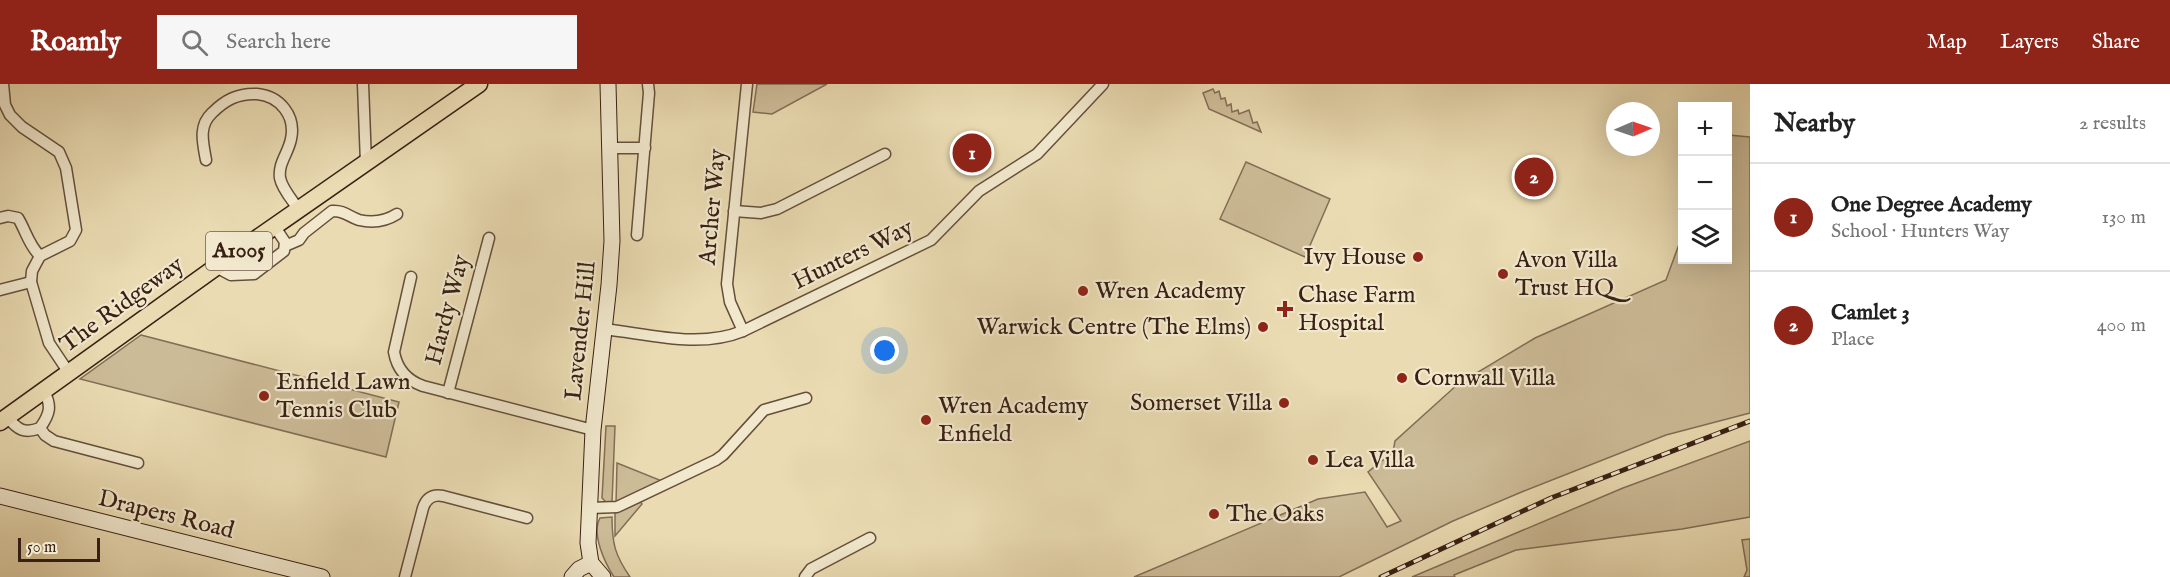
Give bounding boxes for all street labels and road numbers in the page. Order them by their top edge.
street label: Archer Way [692,147,734,267]
street label: Hunters Way [788,212,919,298]
road number: A1005 [206,232,272,270]
street label: The Ridgeway [54,250,190,360]
street label: Hardy Way [418,251,478,369]
street label: Lavender Hill [558,260,604,402]
street label: Drapers Road [95,483,237,547]

